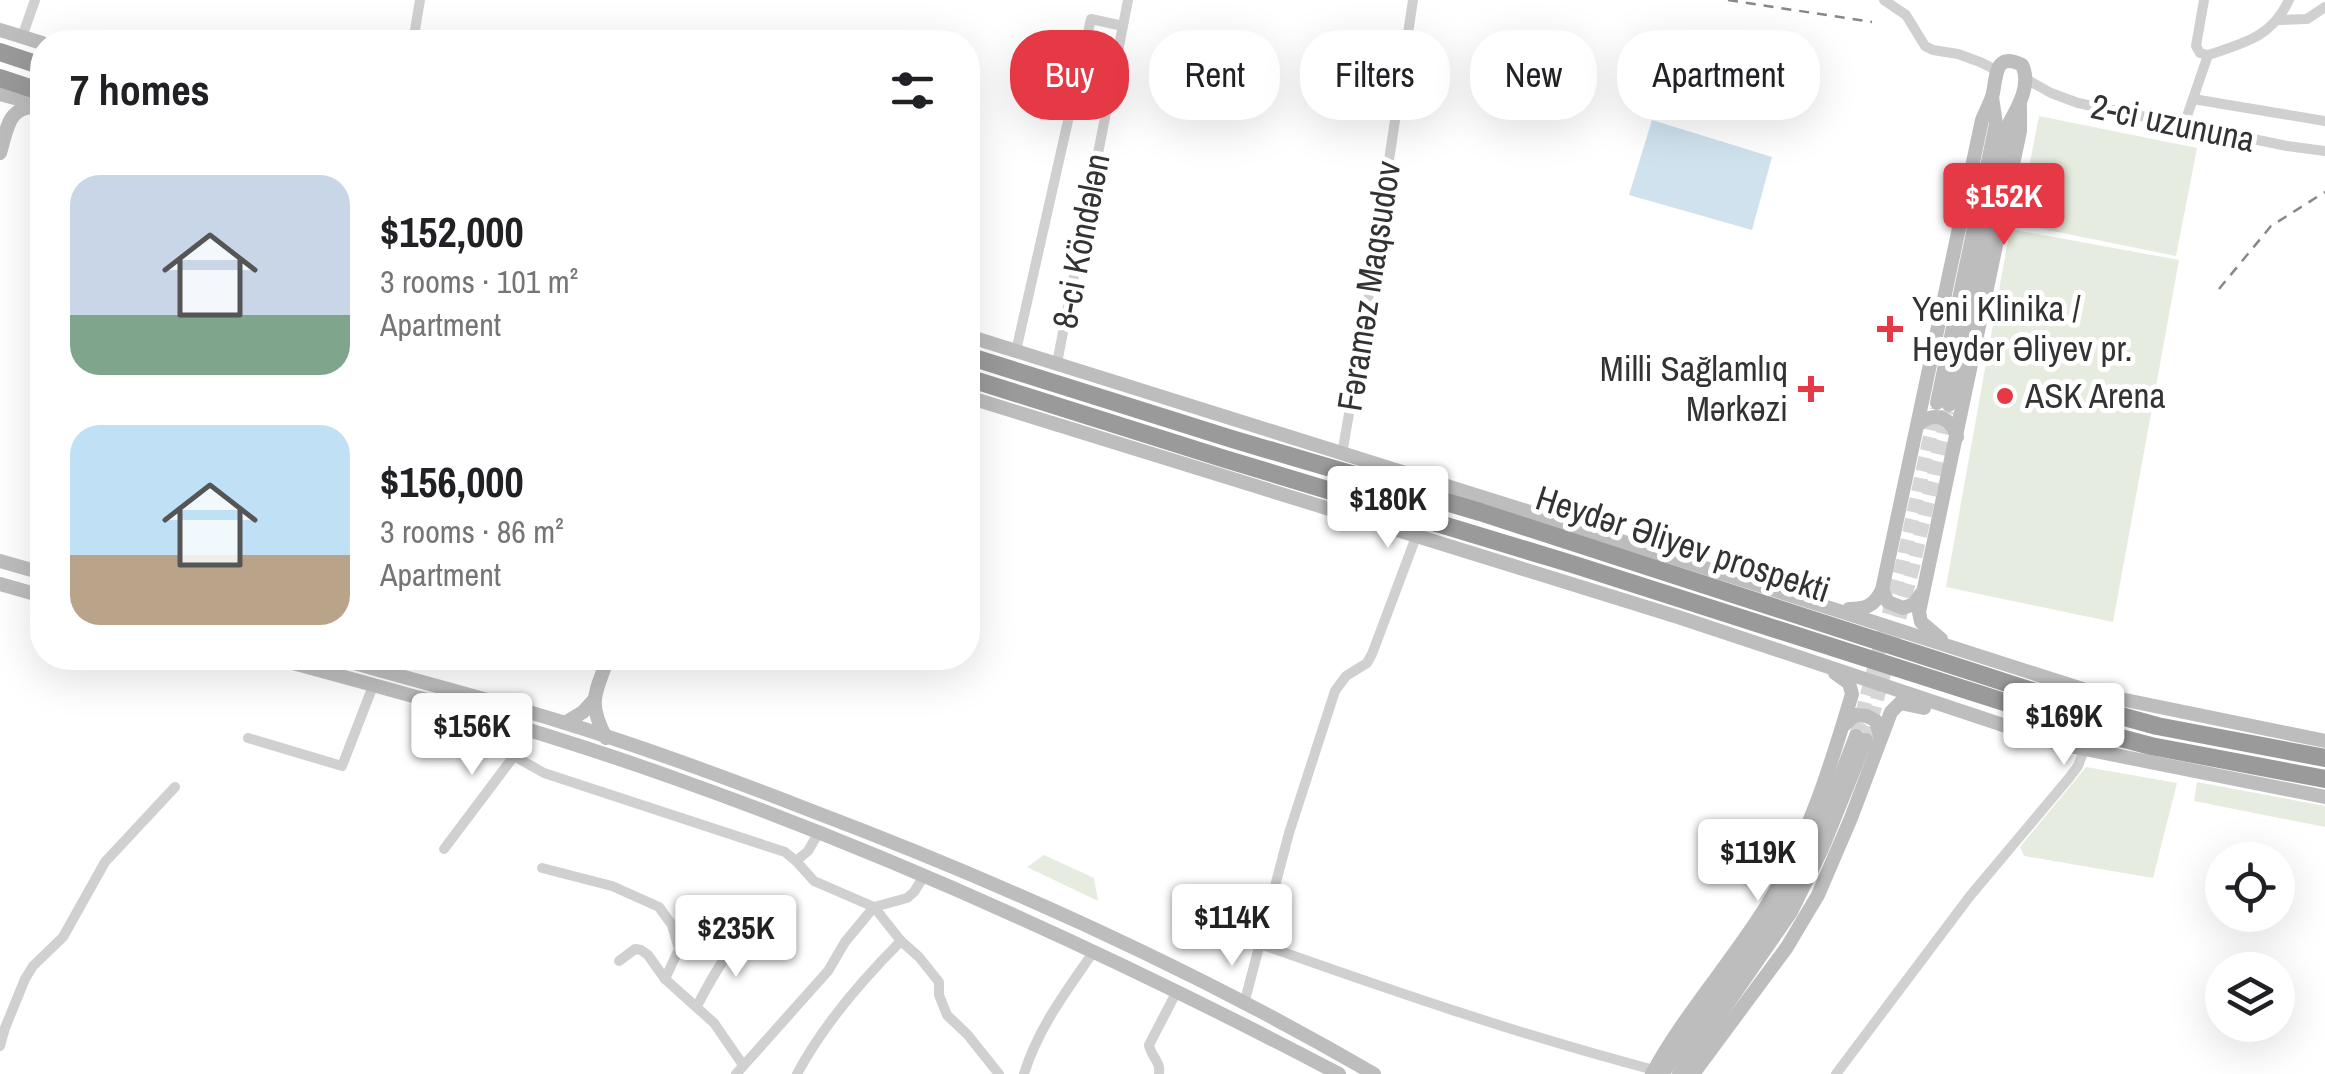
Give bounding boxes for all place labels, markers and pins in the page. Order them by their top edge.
pin: $152K [1934,163,2074,248]
place label: Yeni Klinika / Heydər Əliyev pr. [1912,285,2132,372]
marker: Yeni Klinika / Heydər Əliyev pr. [1877,316,1903,342]
place label: Milli Sağlamlıq Mərkəzi [1600,345,1788,432]
place label: ASK Arena [2024,372,2165,419]
marker: Milli Sağlamlıq Mərkəzi [1798,376,1824,402]
marker: ASK Arena [1994,385,2016,407]
pin: $180K [1318,466,1458,551]
pin: $169K [1994,683,2134,768]
pin: $156K [402,693,542,778]
pin: $119K [1688,819,1828,904]
pin: $114K [1162,884,1302,969]
pin: $235K [666,895,806,980]

